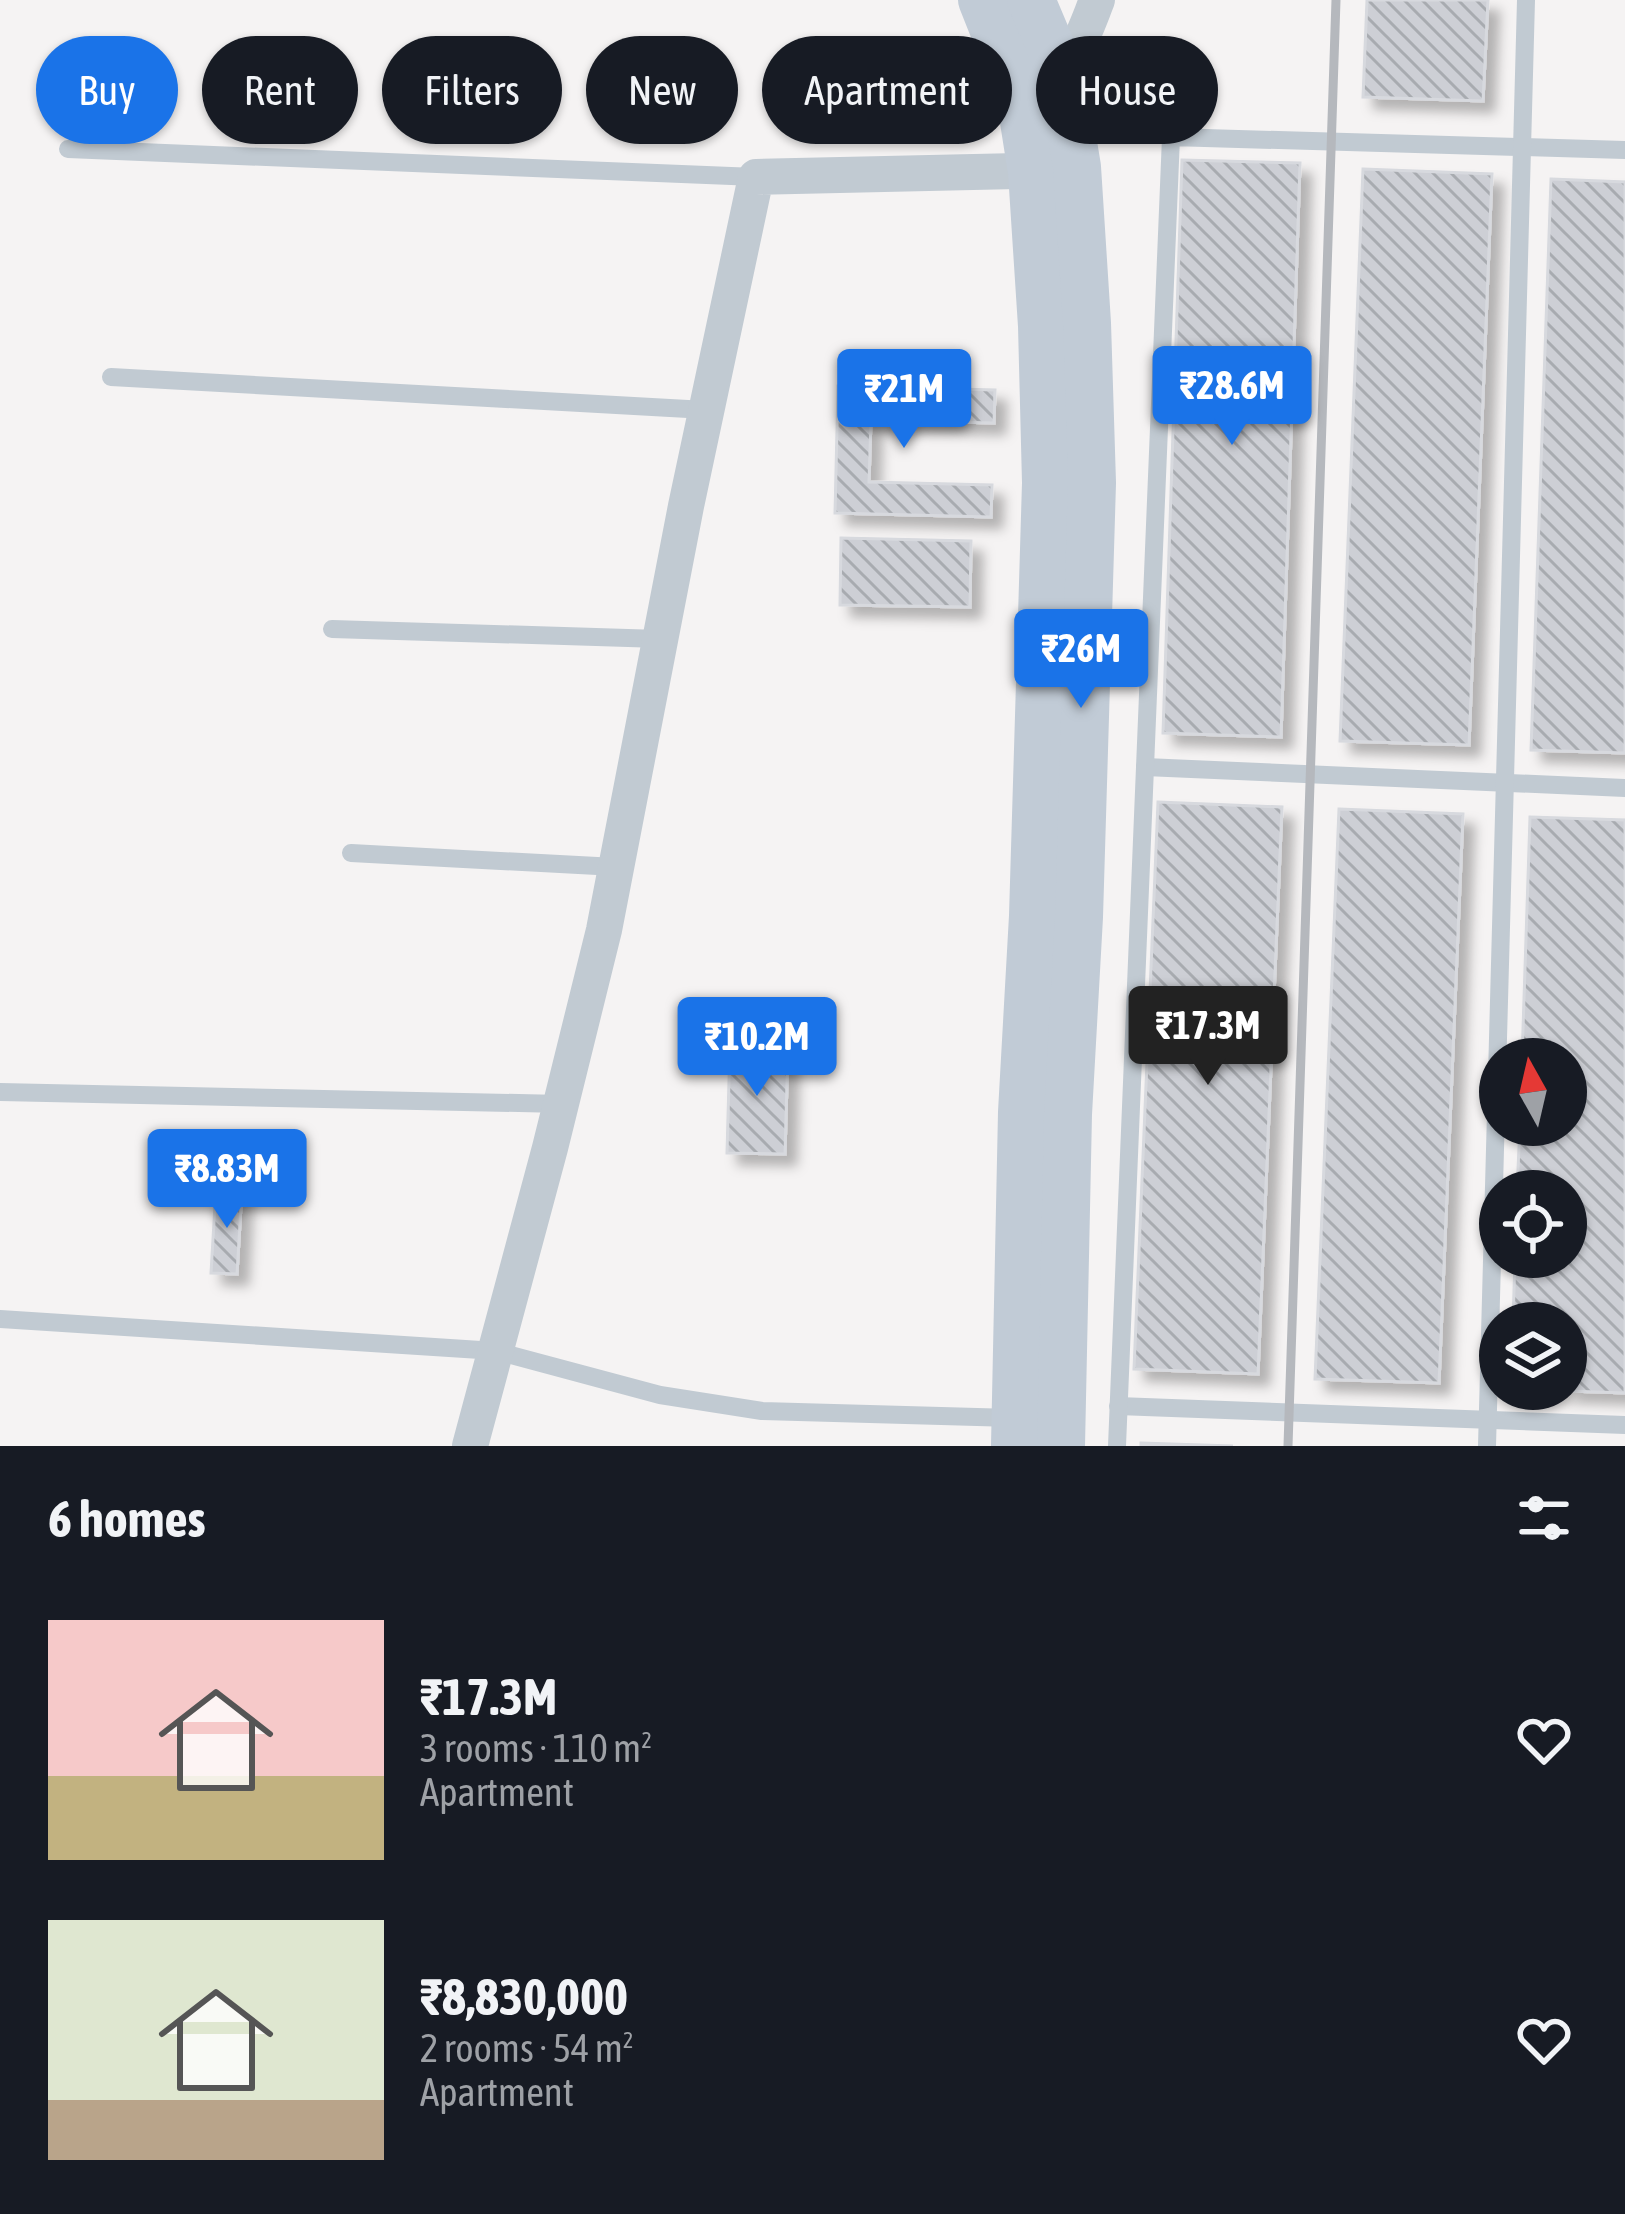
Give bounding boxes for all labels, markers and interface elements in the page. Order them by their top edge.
chip: Buy [36,36,178,144]
chip: Rent [202,36,358,144]
chip: Filters [382,36,562,144]
chip: New [586,36,738,144]
chip: Apartment [762,36,1012,144]
chip: House [1036,36,1218,144]
pin: ₹28.6M [1134,346,1330,448]
pin: ₹21M [833,349,975,451]
text: ₹28.6M [1180,363,1284,407]
text: ₹21M [864,366,944,410]
pin: ₹26M [1010,609,1152,711]
text: ₹26M [1041,626,1121,670]
pin: ₹17.3M [1110,986,1306,1088]
pin: ₹10.2M [659,997,855,1099]
text: ₹17.3M [1156,1003,1260,1047]
text: ₹10.2M [705,1014,809,1058]
north arrow [1479,1038,1587,1146]
map controls [1479,1038,1587,1410]
pin: ₹8.83M [129,1129,325,1231]
text: ₹8.83M [175,1146,279,1190]
button: locate [1479,1170,1587,1278]
button: layers [1479,1302,1587,1410]
icon: filters [1511,1485,1577,1551]
text: 6 homes [48,1489,206,1548]
text: ₹17.3M [420,1667,557,1726]
icon: home [144,1668,288,1812]
icon: heart [1511,1707,1577,1773]
text: 3 rooms · 110 m² [420,1726,652,1770]
text: Apartment [420,1770,574,1814]
text: ₹8,830,000 [420,1967,628,2026]
icon: home [144,1968,288,2112]
icon: heart [1511,2007,1577,2073]
text: 2 rooms · 54 m² [420,2026,634,2070]
text: Apartment [420,2070,574,2114]

